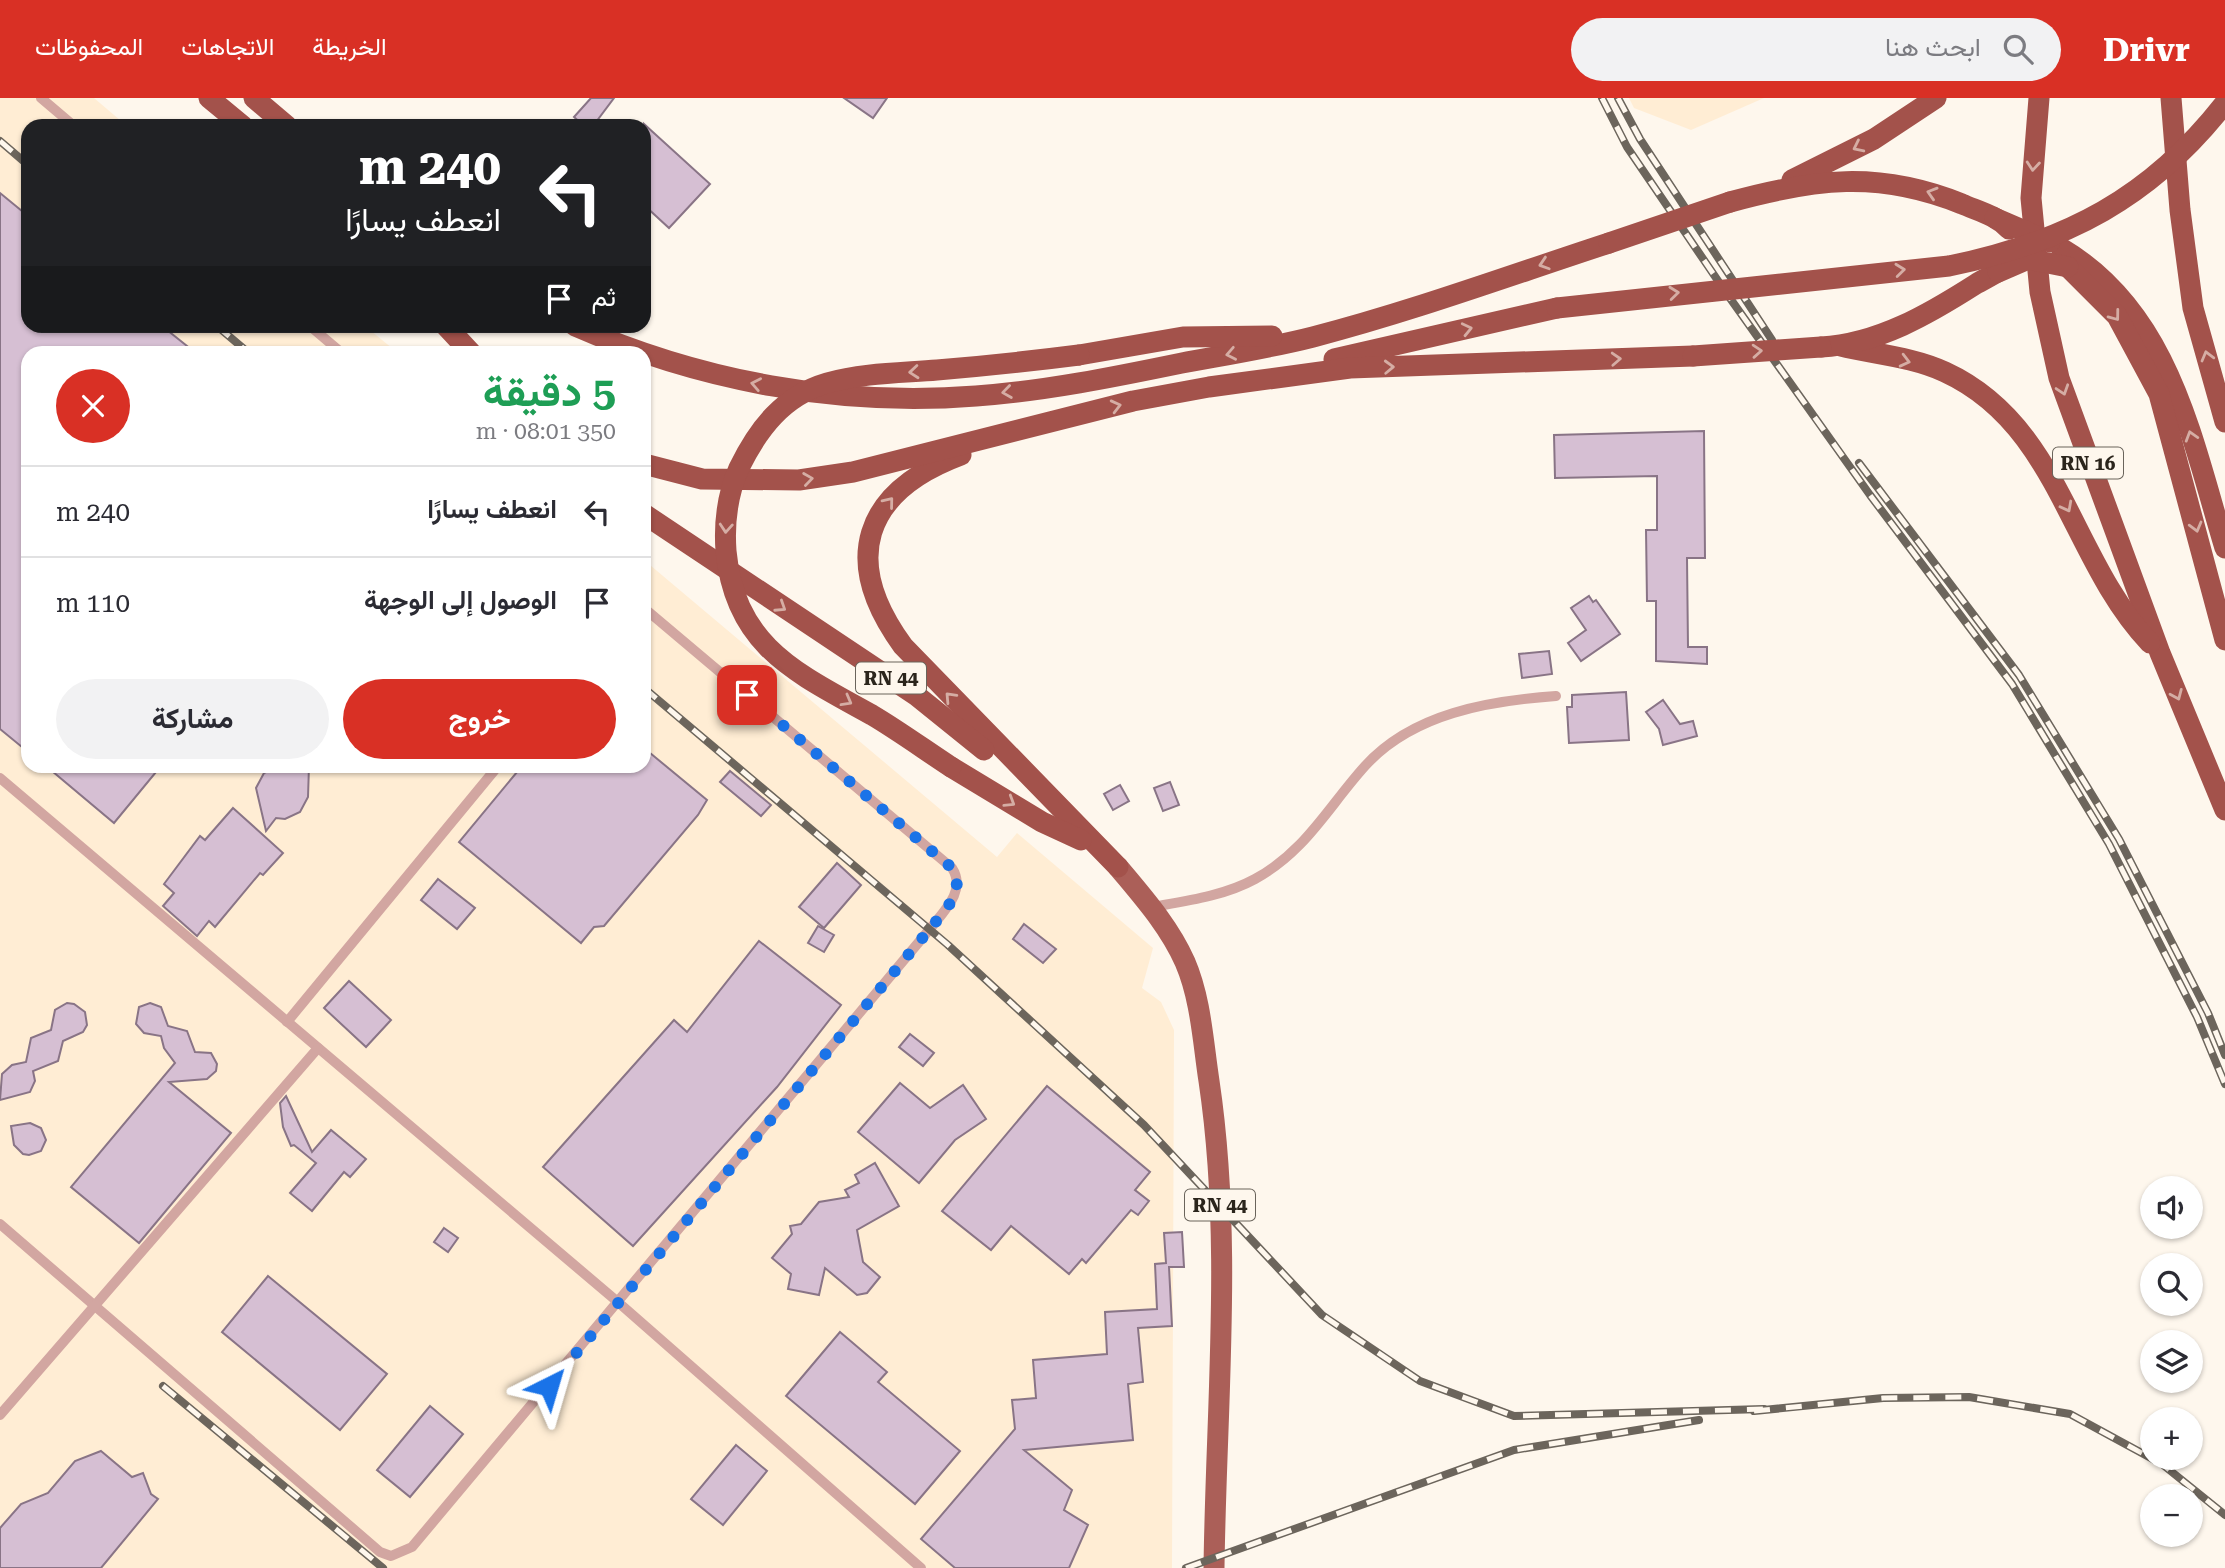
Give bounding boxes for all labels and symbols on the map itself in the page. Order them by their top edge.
one-way arrow [1853,139,1865,153]
one-way arrow [2026,161,2041,172]
one-way arrow [1926,186,1938,201]
one-way arrow [1538,256,1550,270]
one-way arrow [1894,263,1906,278]
one-way arrow [1668,286,1679,301]
one-way arrow [2107,308,2119,321]
one-way arrow [1461,323,1473,337]
one-way arrow [1752,344,1763,359]
one-way arrow [1225,345,1237,360]
one-way arrow [2200,350,2215,362]
one-way arrow [1611,352,1622,367]
one-way arrow [1899,353,1911,367]
one-way arrow [1384,359,1395,374]
one-way arrow [908,364,919,379]
one-way arrow [750,377,762,392]
one-way arrow [2055,384,2069,396]
one-way arrow [1001,385,1013,400]
one-way arrow [1109,400,1121,414]
one-way arrow [2185,430,2200,442]
road number: RN 16 [2053,448,2123,478]
one-way arrow [802,471,814,486]
one-way arrow [881,498,894,510]
one-way arrow [2059,500,2072,512]
one-way arrow [2188,520,2203,532]
one-way arrow [719,523,734,534]
one-way arrow [774,599,787,612]
road number: RN 44 [856,663,926,694]
pin [717,665,777,725]
one-way arrow [2169,688,2183,700]
one-way arrow [945,692,958,705]
one-way arrow [840,693,852,706]
one-way arrow [1003,794,1016,807]
road number: RN 44 [1185,1190,1255,1220]
position arrow [512,1349,586,1423]

